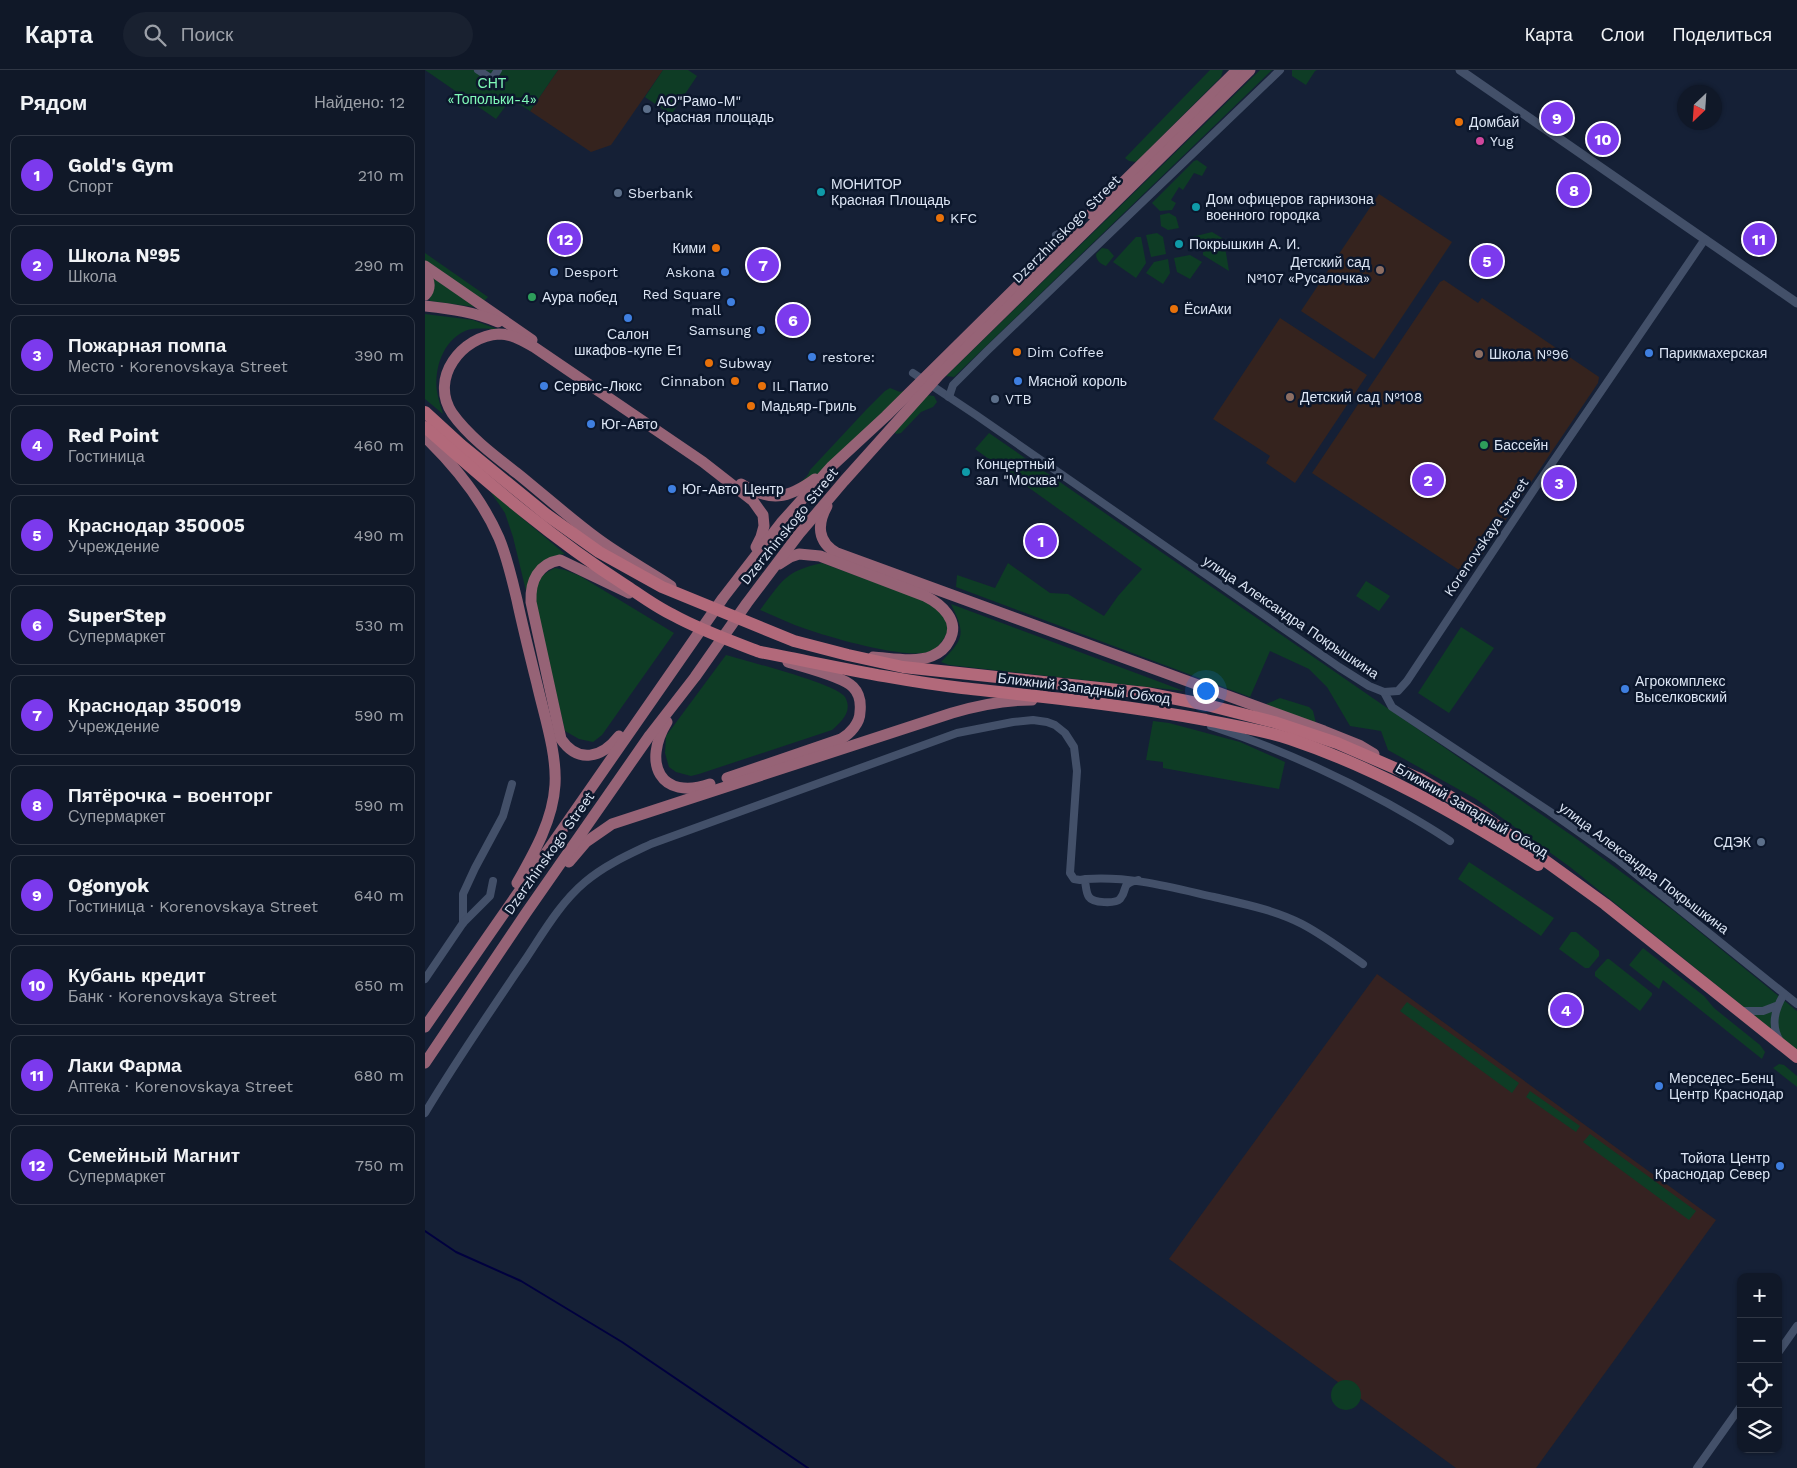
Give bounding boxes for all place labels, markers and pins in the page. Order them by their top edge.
place label: АО"Рамо-М" Красная площадь [657,93,774,125]
pin: 9 [1541,99,1573,137]
marker: АО"Рамо-М" Красная площадь [641,103,653,115]
place label: Домбай [1469,114,1519,130]
marker: Домбай [1453,116,1465,128]
pin: 10 [1587,120,1619,158]
place label: Yug [1490,133,1514,149]
marker: Yug [1474,135,1486,147]
pin: 8 [1558,171,1590,209]
place label: МОНИТОР Красная Площадь [831,176,951,208]
place label: Sberbank [628,185,693,201]
marker: МОНИТОР Красная Площадь [815,186,827,198]
marker: Sberbank [612,187,624,199]
place label: Дом офицеров гарнизона военного городка [1206,191,1374,223]
marker: Дом офицеров гарнизона военного городка [1190,201,1202,213]
place label: KFC [950,210,977,226]
marker: KFC [934,212,946,224]
pin: 12 [549,220,581,258]
pin: 11 [1743,220,1775,258]
place label: Покрышкин А. И. [1189,236,1300,252]
marker: Покрышкин А. И. [1173,238,1185,250]
place label: Кими [673,240,706,256]
marker: Кими [710,242,722,254]
pin: 5 [1471,242,1503,280]
pin: 7 [747,246,779,284]
place label: Детский сад №107 «Русалочка» [1247,254,1370,286]
place label: Desport [564,264,618,280]
place label: Askona [666,264,715,280]
marker: Детский сад №107 «Русалочка» [1374,264,1386,276]
marker: Desport [548,266,560,278]
marker: Askona [719,266,731,278]
place label: Red Square mall [642,286,722,318]
place label: Аура побед [542,289,617,305]
marker: Аура побед [526,291,538,303]
marker: Red Square mall [725,296,737,308]
pin: 6 [777,301,809,339]
place label: ЁсиАки [1184,301,1231,317]
marker: ЁсиАки [1168,303,1180,315]
marker: Салон шкафов-купе Е1 [622,312,634,324]
place label: Samsung [689,322,752,338]
marker: Samsung [755,324,767,336]
place label: Салон шкафов-купе Е1 [574,326,682,358]
place label: Dim Coffee [1027,344,1104,360]
place label: Парикмахерская [1659,345,1767,361]
marker: Dim Coffee [1011,346,1023,358]
place label: Школа №96 [1489,346,1569,362]
marker: Парикмахерская [1643,347,1655,359]
marker: Школа №96 [1473,348,1485,360]
place label: restore: [822,349,875,365]
marker: restore: [806,351,818,363]
place label: Subway [719,355,772,371]
marker: Subway [703,357,715,369]
place label: Cinnabon [661,373,725,389]
place label: Мясной король [1028,373,1127,389]
marker: Cinnabon [729,375,741,387]
marker: Мясной король [1012,375,1024,387]
place label: Сервис-Люкс [554,378,642,394]
place label: IL Патио [772,378,829,394]
marker: Сервис-Люкс [538,380,550,392]
marker: IL Патио [756,380,768,392]
place label: Детский сад №108 [1300,389,1422,405]
place label: VTB [1005,391,1032,407]
marker: Детский сад №108 [1284,391,1296,403]
marker: VTB [989,393,1001,405]
place label: Мадьяр-Гриль [761,398,856,414]
marker: Мадьяр-Гриль [745,400,757,412]
place label: Юг-Авто [601,416,658,432]
marker: Юг-Авто [585,418,597,430]
place label: Бассейн [1494,437,1548,453]
marker: Бассейн [1478,439,1490,451]
place label: Концертный зал "Москва" [976,456,1062,488]
pin: 2 [1412,461,1444,499]
pin: 3 [1543,464,1575,502]
marker: Концертный зал "Москва" [960,466,972,478]
place label: Юг-Авто Центр [682,481,784,497]
marker: Юг-Авто Центр [666,483,678,495]
pin: 1 [1025,522,1057,560]
place label: Агрокомплекс Выселковский [1635,673,1727,705]
marker: Агрокомплекс Выселковский [1619,683,1631,695]
place label: СДЭК [1713,834,1752,850]
marker: СДЭК [1755,836,1767,848]
pin: 4 [1550,991,1582,1029]
place label: Мерседес-Бенц Центр Краснодар [1669,1070,1784,1102]
marker: Мерседес-Бенц Центр Краснодар [1653,1080,1665,1092]
place label: Тойота Центр Краснодар Север [1655,1150,1770,1182]
marker: Тойота Центр Краснодар Север [1774,1160,1786,1172]

